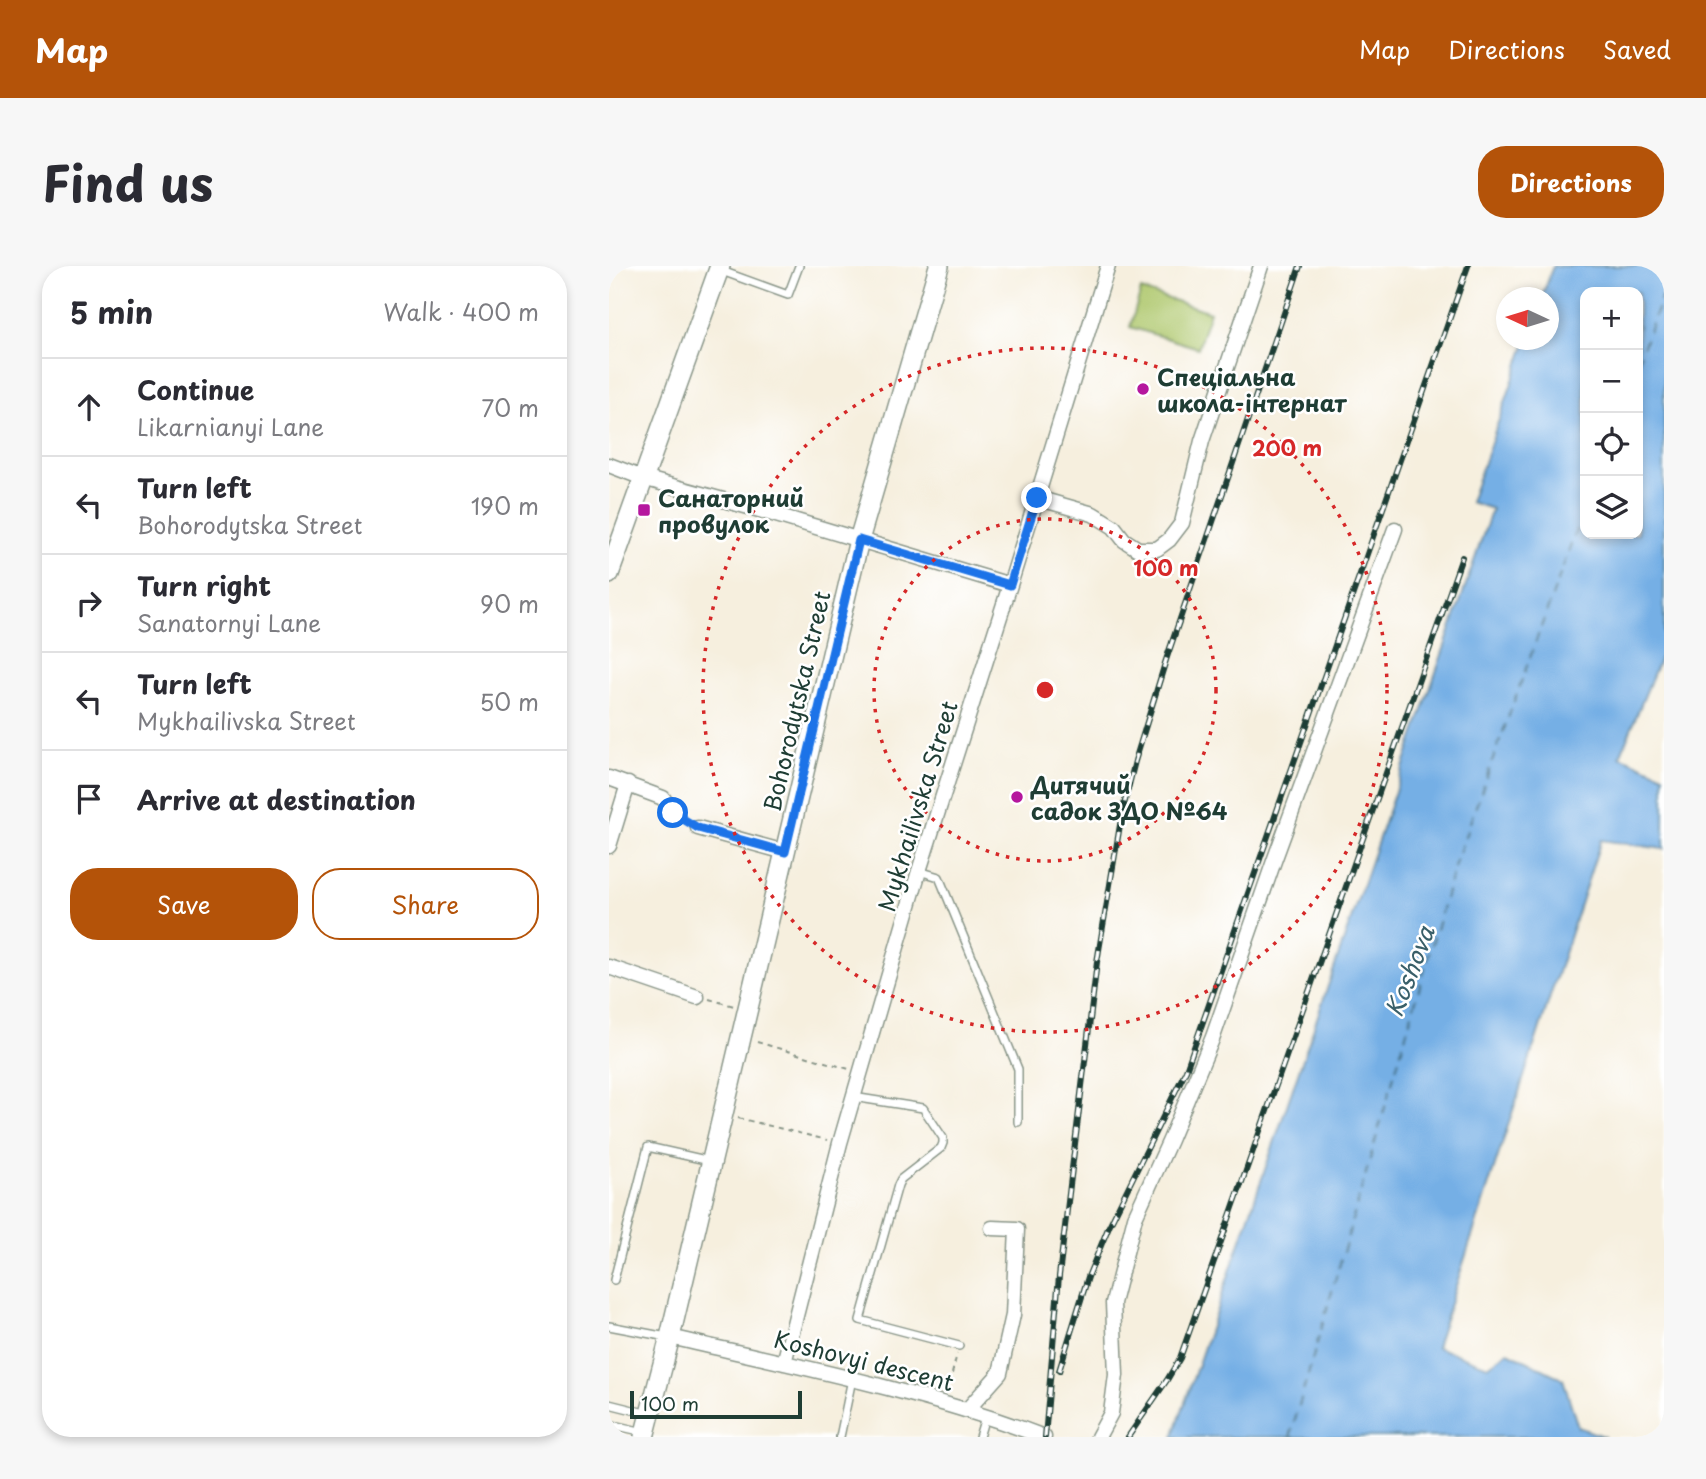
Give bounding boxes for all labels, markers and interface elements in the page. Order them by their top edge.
text: Map [35,24,108,74]
text: Map [1359,31,1410,67]
text: Directions [1448,31,1565,67]
text: Saved [1603,31,1671,67]
text: Find us [42,145,213,219]
button: Directions [1478,146,1664,218]
north arrow [1496,287,1559,350]
map controls [1580,287,1643,539]
button: + [1580,287,1643,350]
text: 5 min [70,289,153,334]
text: Walk · 400 m [384,294,539,329]
button: − [1580,350,1643,413]
place label: Спеціальна школа-інтернат [1157,359,1348,420]
text: Continue [137,370,254,409]
marker: Спеціальна школа-інтернат [1135,381,1151,397]
icon: ahead [70,388,108,426]
text: 70 m [481,390,539,425]
text: Likarnianyi Lane [137,409,324,444]
button: locate [1580,413,1643,476]
text: 200 m [1252,431,1322,463]
text: Turn left [137,468,252,507]
button: layers [1580,476,1643,539]
place label: Санаторний провулок [658,480,804,541]
route end [1021,482,1052,513]
icon: left [70,486,108,524]
text: 190 m [471,488,539,523]
marker: Санаторний провулок [636,502,652,518]
text: Bohorodytska Street [137,507,362,542]
text: 100 m [1133,551,1199,583]
text: Turn right [137,566,271,605]
icon: right [70,584,108,622]
text: 90 m [480,586,539,621]
street label: Bohorodytska Street [754,587,838,815]
text: Sanatornyi Lane [137,605,321,640]
text: Turn left [137,664,252,703]
centre of rings [1033,678,1057,702]
icon: left [70,682,108,720]
text: 50 m [479,684,539,719]
street label: Mykhailivska Street [868,696,966,916]
text: Mykhailivska Street [137,703,356,738]
place label: Дитячий садок ЗДО №64 [1030,767,1228,828]
icon: arrive [70,780,108,818]
text: Arrive at destination [137,780,416,819]
marker: Дитячий садок ЗДО №64 [1009,789,1025,805]
route start [657,797,688,828]
button: Save [70,868,298,940]
button: Share [312,868,539,940]
water label: Koshova [1375,919,1443,1022]
street label: Koshovyi descent [770,1321,958,1399]
scale bar [630,1388,801,1420]
text: 100 m [641,1389,699,1417]

